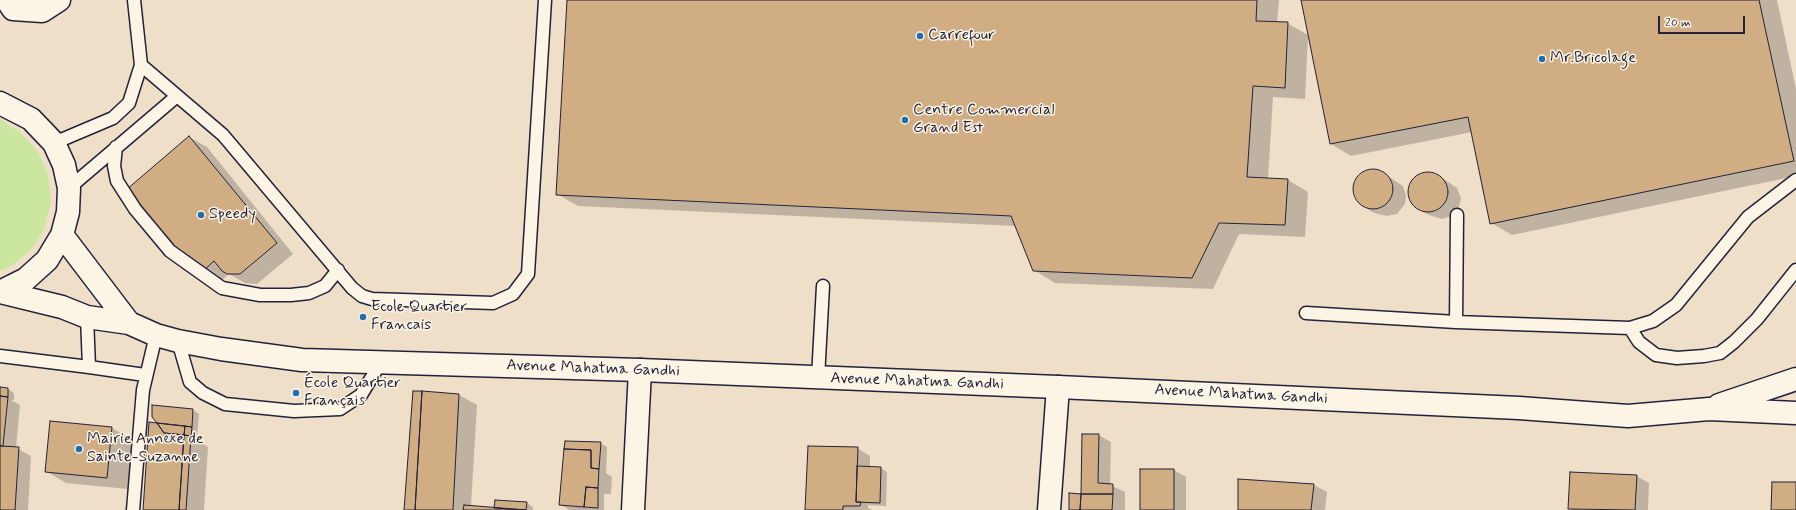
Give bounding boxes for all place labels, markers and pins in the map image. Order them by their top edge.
place label: Carrefour [928,26,995,46]
marker: Carrefour [915,31,925,41]
place label: Mr.Bricolage [1550,49,1636,69]
marker: Mr.Bricolage [1537,54,1547,64]
place label: Centre Commercial Grand Est [913,101,1055,139]
marker: Centre Commercial Grand Est [900,115,910,125]
place label: Speedy [209,205,256,225]
marker: Speedy [196,210,206,220]
place label: Ecole Quartier Francais [371,298,467,336]
marker: Ecole Quartier Francais [358,312,368,322]
place label: École Quartier Français [304,374,401,412]
marker: École Quartier Français [291,388,301,398]
place label: Mairie Annexe de Sainte-Suzanne [87,430,204,468]
marker: Mairie Annexe de Sainte-Suzanne [74,444,84,454]

